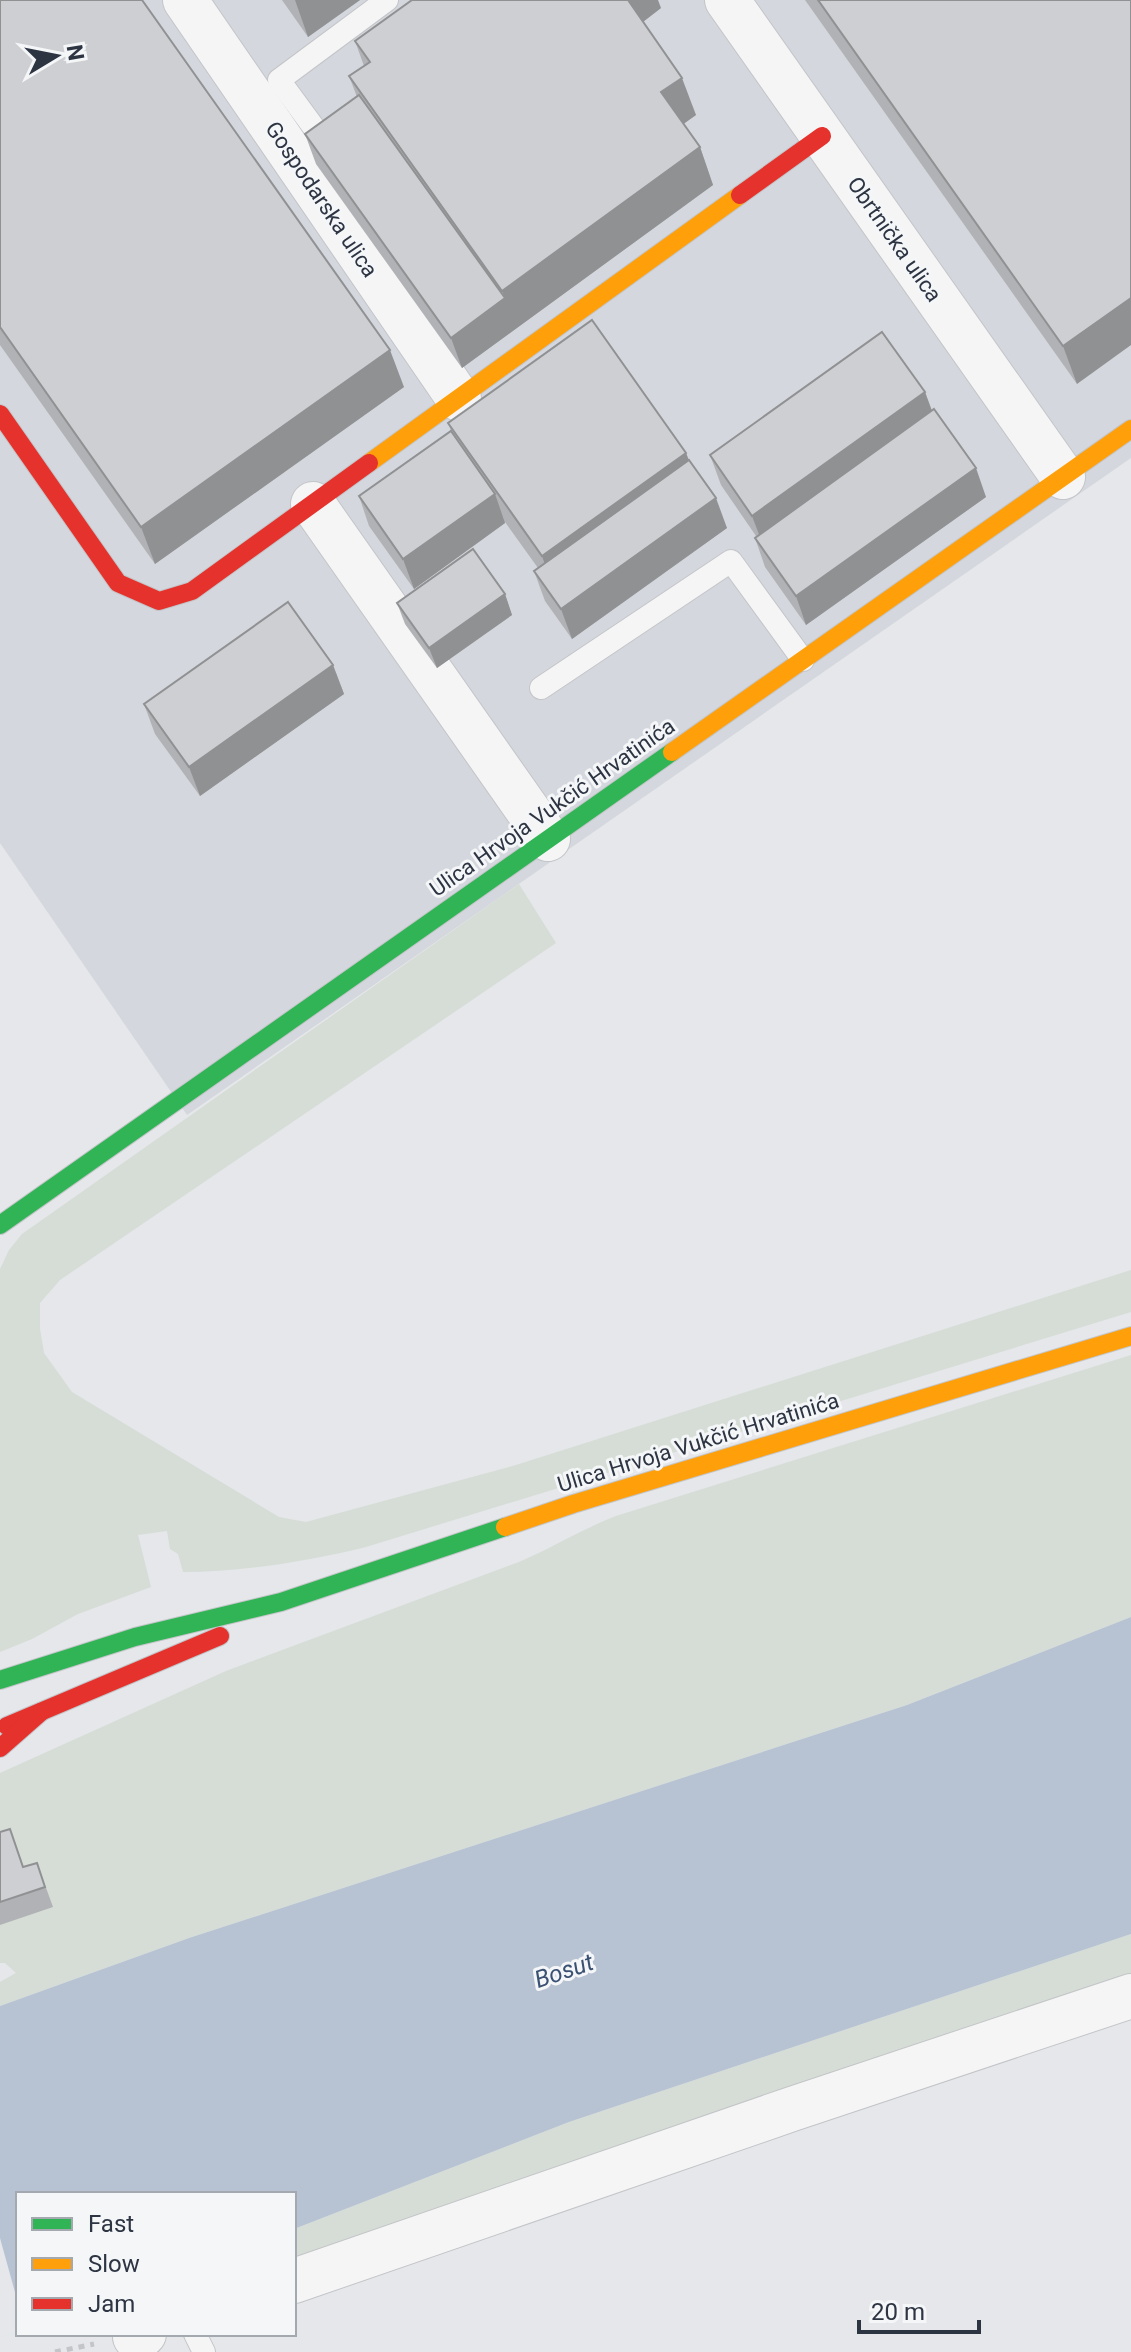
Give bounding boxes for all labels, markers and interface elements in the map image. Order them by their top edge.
north arrow [16,16,96,96]
text: N [62,43,89,62]
street label: Gospodarska ulica [260,117,383,282]
street label: Obrtnička ulica [842,172,947,306]
street label: Ulica Hrvoja Vukčić Hrvatinića [425,713,679,902]
street label: Ulica Hrvoja Vukčić Hrvatinića [554,1388,842,1497]
water label: Bosut [531,1948,597,1994]
legend [16,2192,296,2336]
text: Fast [88,2210,134,2238]
text: Slow [88,2250,140,2278]
scale bar [859,2284,979,2334]
text: Jam [88,2290,135,2318]
text: 20 m [871,2298,925,2326]

